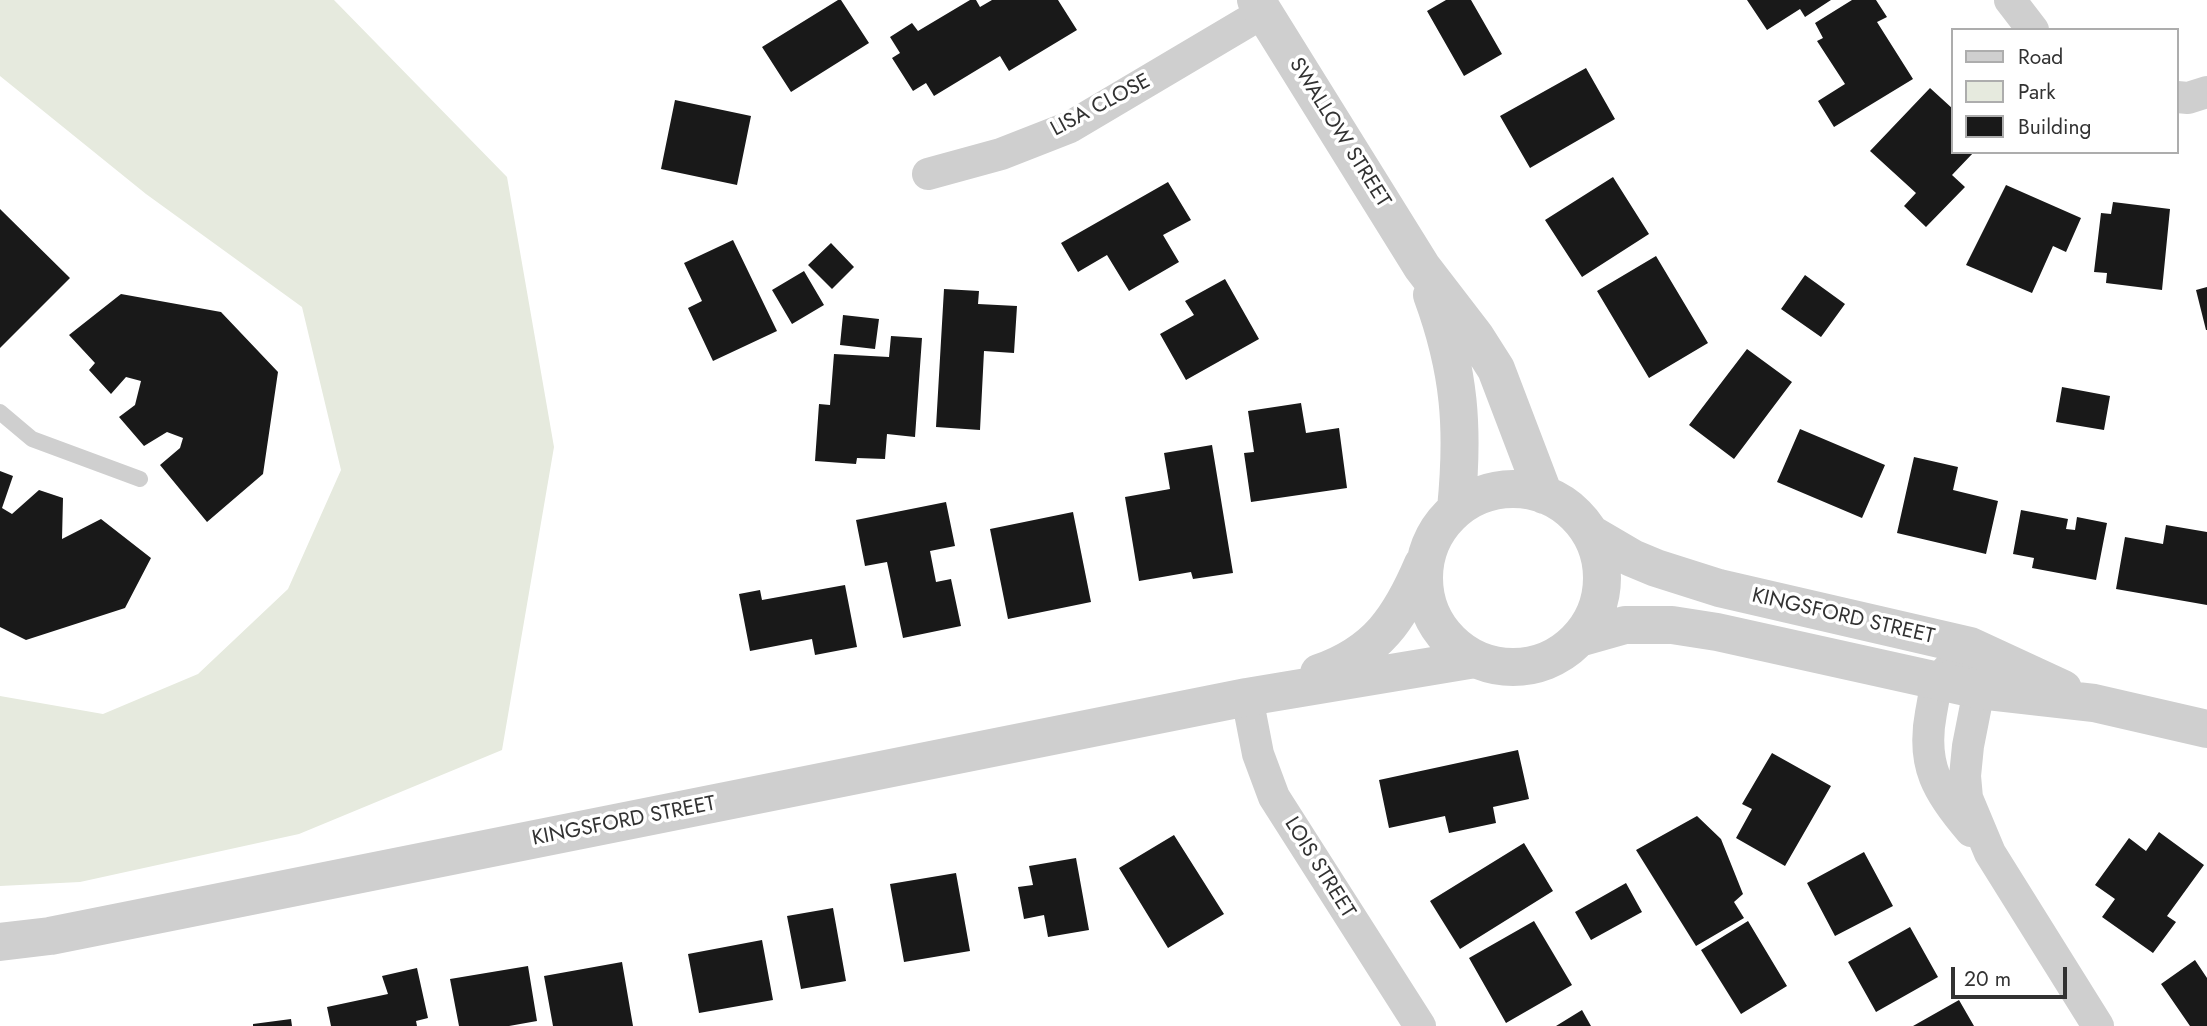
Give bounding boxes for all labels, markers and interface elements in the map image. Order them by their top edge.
legend [1952,28,2179,154]
text: Road [2018,42,2063,72]
street label: SWALLOW STREET [1283,54,1395,212]
street label: LISA CLOSE [1047,69,1155,143]
text: Park [2018,77,2055,107]
text: Building [2018,112,2091,142]
street label: KINGSFORD STREET [1749,584,1937,650]
street label: KINGSFORD STREET [530,792,718,852]
street label: LOIS STREET [1278,813,1360,923]
scale bar [1955,953,2070,997]
text: 20 m [1964,964,2011,994]

